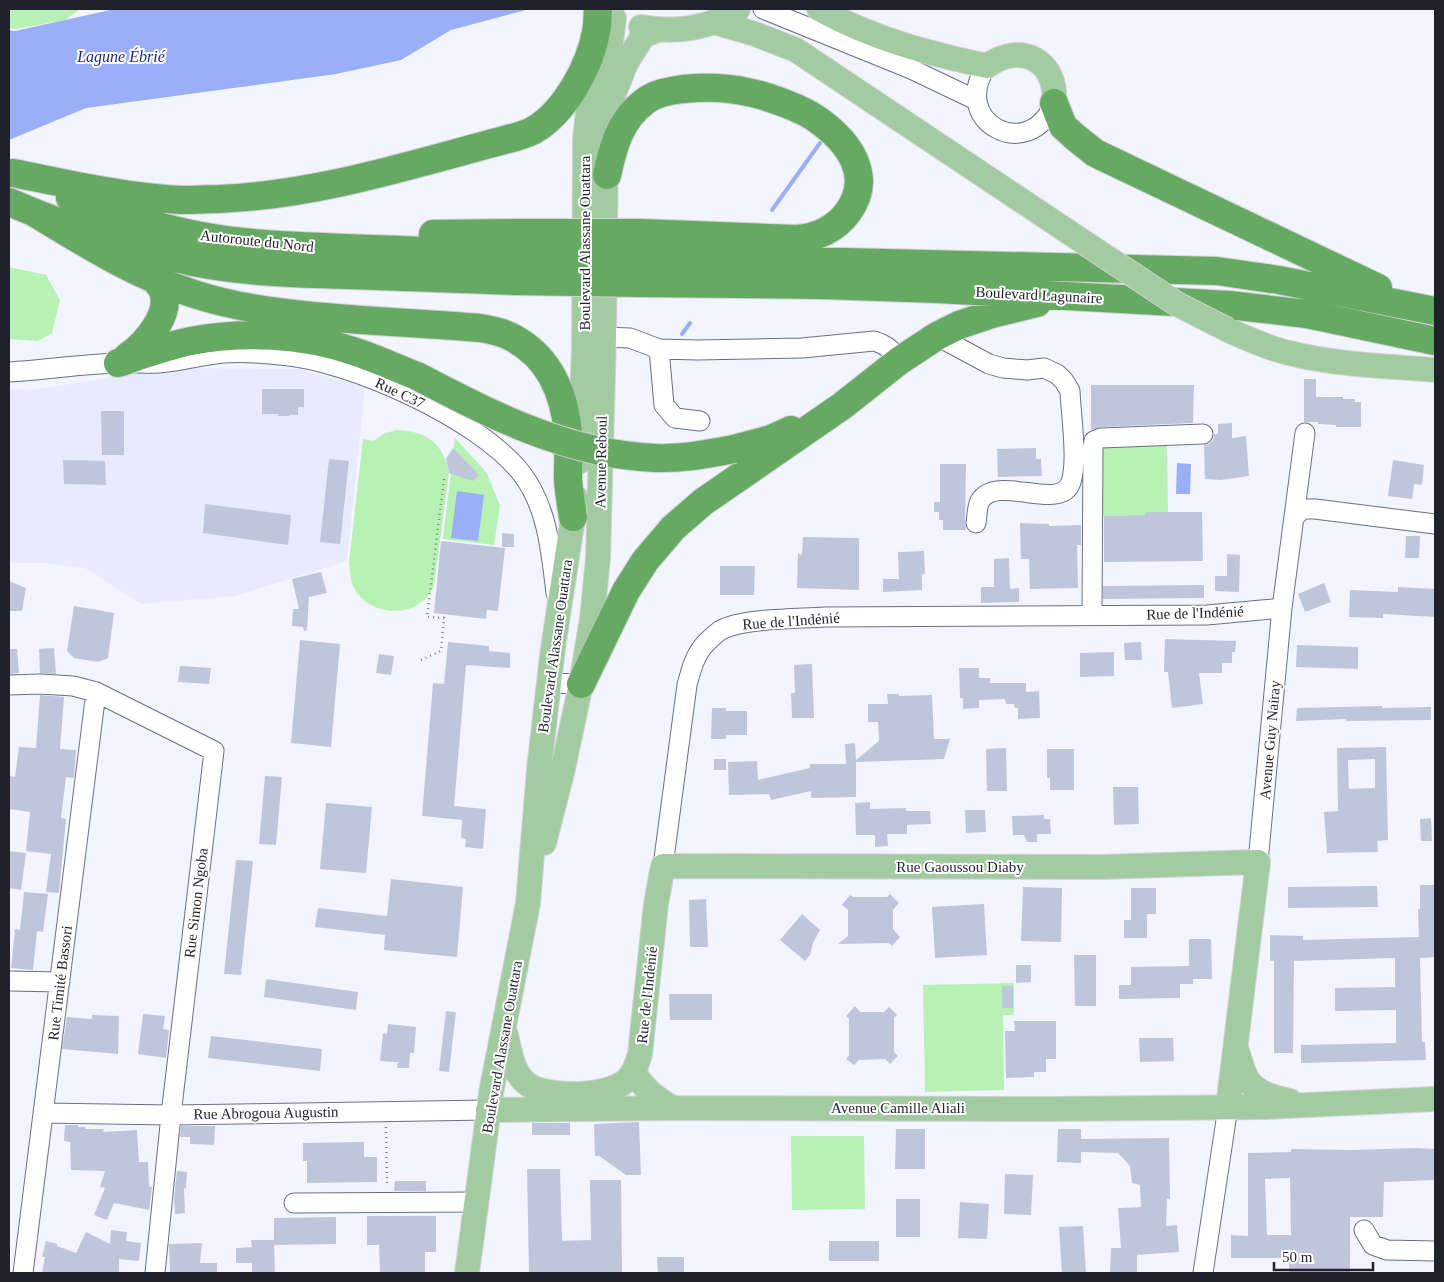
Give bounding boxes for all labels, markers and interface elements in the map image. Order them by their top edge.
water label: Lagune Ébrié [76,47,166,66]
street label: Boulevard Alassane Ouattara [577,155,593,330]
street label: Autoroute du Nord [199,227,315,255]
street label: Boulevard Lagunaire [975,284,1103,306]
street label: Rue C37 [373,375,428,412]
street label: Avenue Reboul [592,416,610,508]
street label: Boulevard Alassane Ouattara [535,558,575,734]
street label: Rue de l'Indénié [1146,603,1244,623]
street label: Rue de l'Indénié [742,610,841,632]
street label: Avenue Guy Nairay [1257,679,1283,800]
street label: Rue Simon Ngoba [181,847,211,959]
street label: Rue Gaoussou Diaby [896,859,1024,875]
street label: Rue Timité Bassori [45,925,75,1041]
street label: Rue de l'Indénié [634,945,660,1044]
street label: Boulevard Alassane Ouattara [479,959,525,1135]
street label: Avenue Camille Aliali [831,1100,965,1116]
street label: Rue Abrogoua Augustin [193,1104,339,1122]
scale bar [1274,1240,1373,1272]
text: 50 m [1282,1249,1313,1265]

